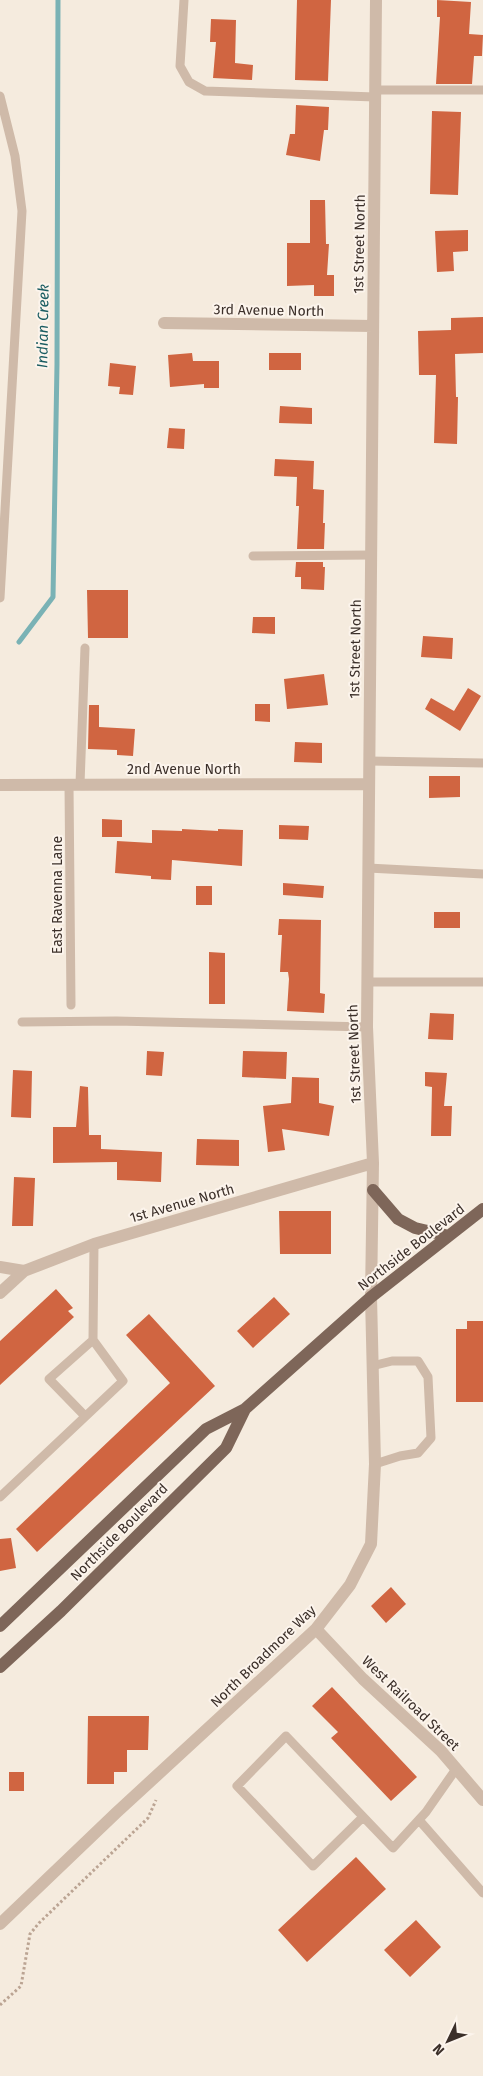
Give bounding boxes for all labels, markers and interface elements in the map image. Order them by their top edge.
street label: 1st Street North [350,194,369,294]
water label: Indian Creek [33,284,53,368]
street label: 3rd Avenue North [214,301,324,320]
street label: 1st Street North [346,599,365,699]
street label: 2nd Avenue North [127,761,241,778]
street label: East Ravenna Lane [49,836,66,954]
street label: 1st Street North [344,1004,365,1104]
street label: 1st Avenue North [128,1180,236,1227]
street label: Northside Boulevard [355,1200,468,1294]
street label: Northside Boulevard [67,1480,172,1585]
street label: North Broadmore Way [207,1602,320,1711]
street label: West Railroad Street [358,1652,464,1755]
north arrow [423,2016,473,2066]
text: N [429,2040,448,2059]

